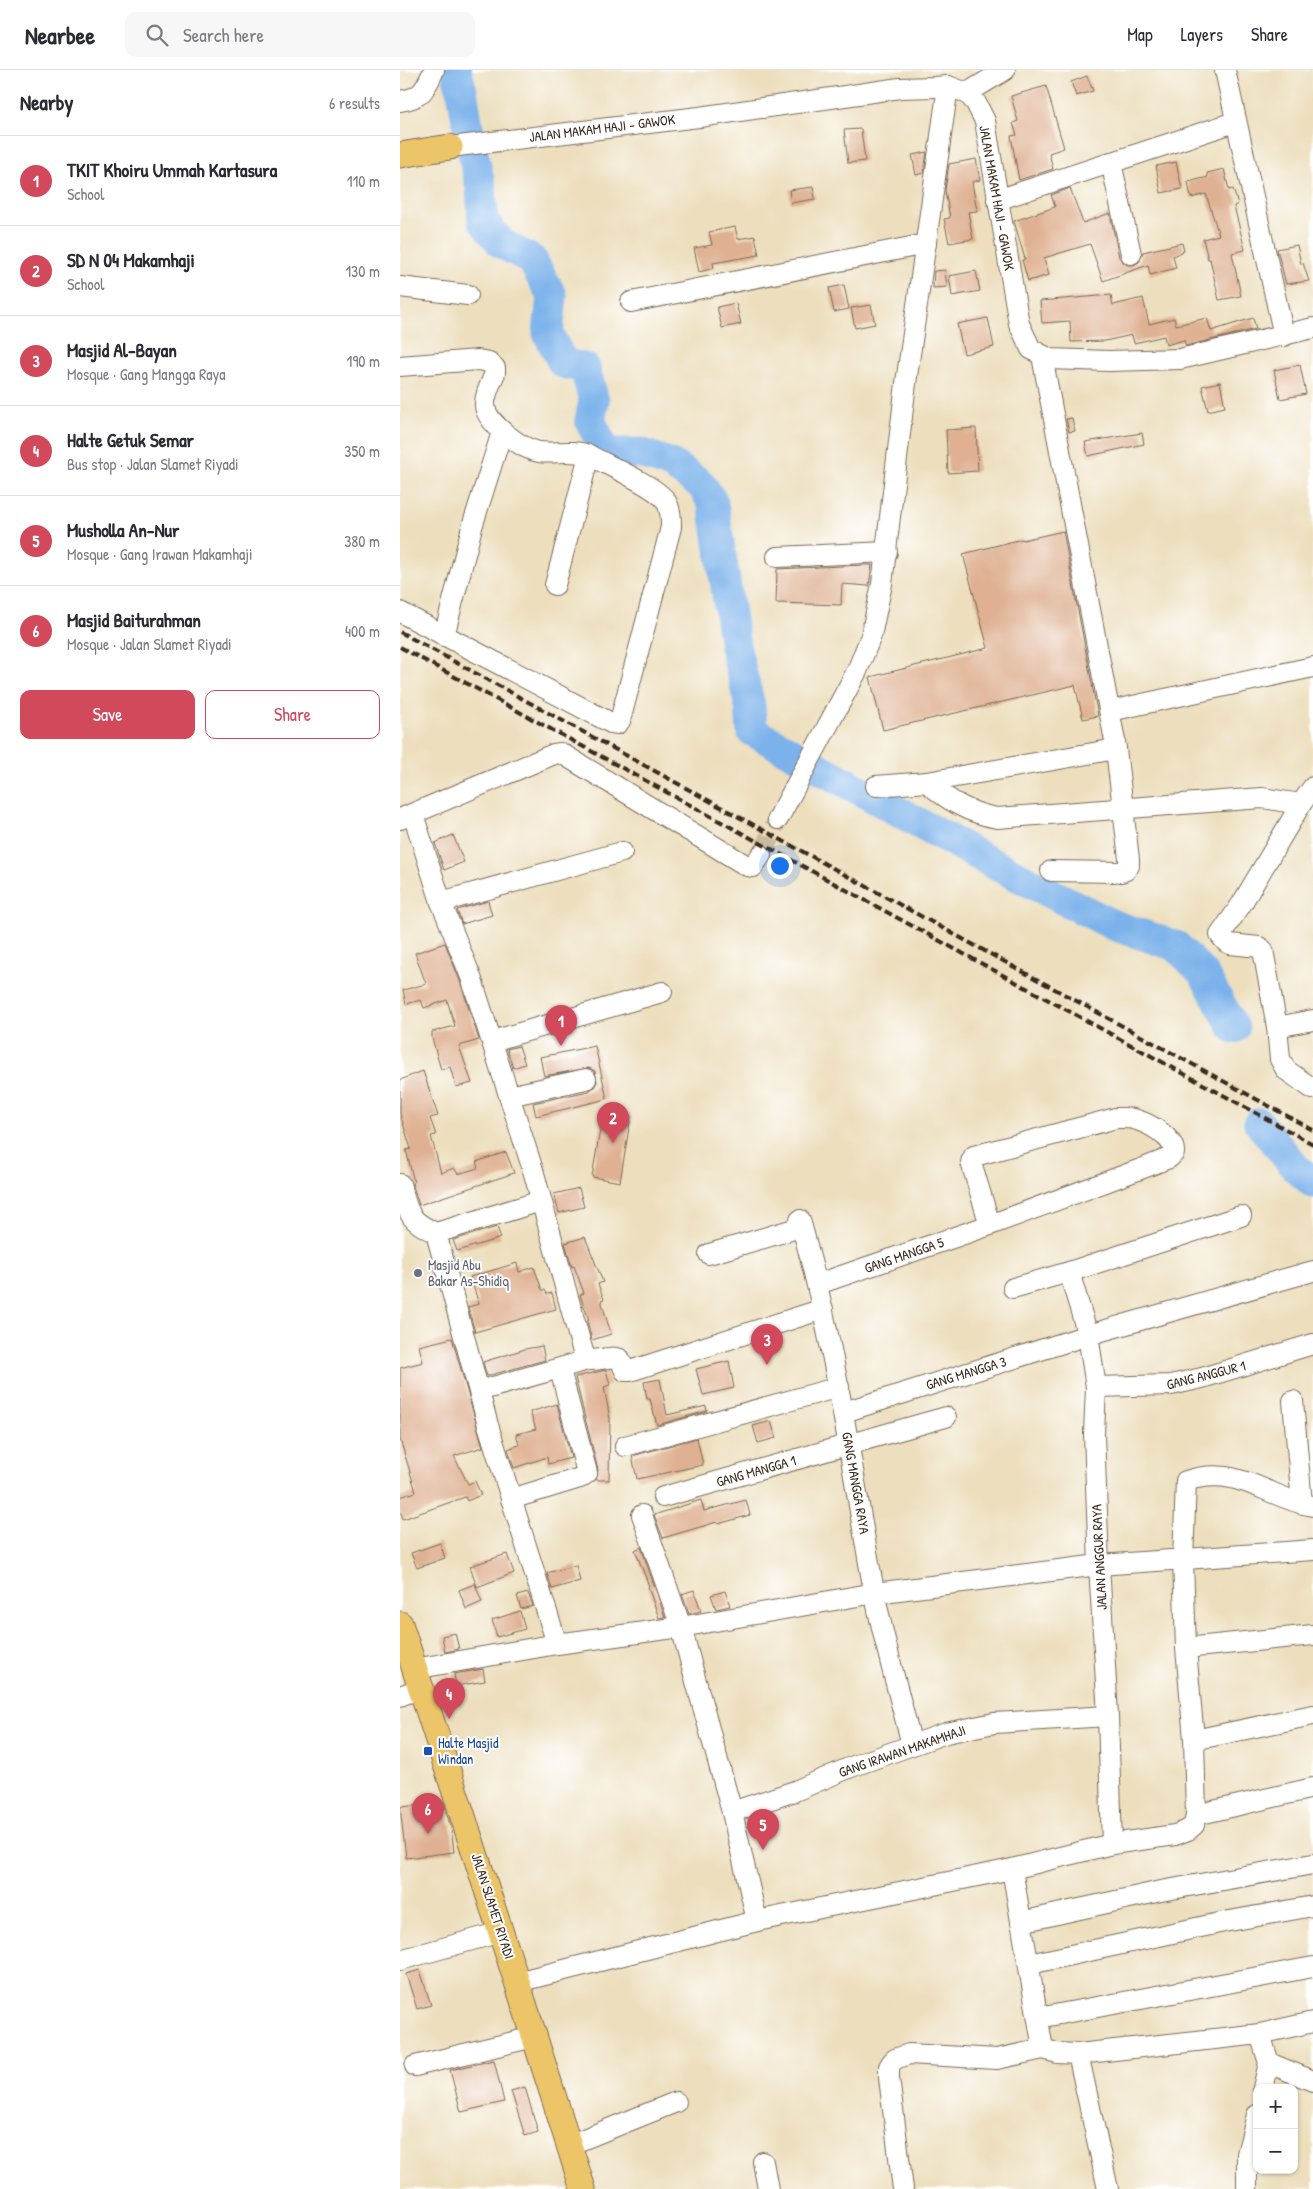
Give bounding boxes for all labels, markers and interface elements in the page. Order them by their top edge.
search box [125,12,475,57]
text: Nearbee [25,19,95,51]
icon: search [143,21,171,49]
text: Search here [183,22,264,48]
text: Map [1127,22,1153,47]
text: Layers [1181,22,1223,47]
text: Share [1251,22,1288,47]
text: Nearby [20,88,73,117]
text: 6 results [329,92,380,114]
street label: JALAN MAKAM HAJI - GAWOK [528,109,677,146]
street label: JALAN MAKAM HAJI - GAWOK [975,124,1020,273]
text: TKIT Khoiru Ummah Kartasura [67,157,277,183]
text: 1 [33,170,39,192]
text: 110 m [347,170,380,192]
text: School [67,183,104,205]
text: SD N 04 Makamhaji [67,247,195,273]
text: 2 [32,260,40,282]
text: 130 m [345,260,380,282]
text: School [67,273,104,295]
text: Masjid Al-Bayan [67,337,177,363]
text: 3 [32,350,40,372]
text: 190 m [347,350,380,372]
text: Mosque · Gang Mangga Raya [67,363,226,385]
text: Halte Getuk Semar [67,427,194,453]
text: 4 [33,440,39,462]
text: 350 m [344,440,380,462]
text: Bus stop · Jalan Slamet Riyadi [67,453,239,475]
text: Musholla An-Nur [67,517,179,543]
text: 5 [33,530,39,552]
text: 380 m [344,530,380,552]
text: Mosque · Gang Irawan Makamhaji [67,543,253,565]
text: Masjid Baiturahman [67,607,201,633]
text: 6 [33,620,39,642]
text: 400 m [345,620,380,642]
text: Mosque · Jalan Slamet Riyadi [67,633,232,655]
button: Save [20,690,195,739]
button: Share [205,690,380,739]
your location [767,853,793,879]
pin: 1 [545,1005,577,1046]
pin: 2 [597,1102,629,1143]
street label: GANG MANGGA 5 [862,1232,946,1277]
place label: Masjid Abu Bakar As-Shidiq [428,1255,509,1291]
marker: Masjid Abu Bakar As-Shidiq [412,1267,424,1279]
pin: 3 [751,1324,783,1365]
street label: GANG MANGGA 3 [923,1351,1008,1394]
street label: GANG ANGGUR 1 [1164,1355,1247,1394]
street label: GANG MANGGA RAYA [838,1430,875,1536]
street label: GANG MANGGA 1 [714,1450,798,1491]
street label: JALAN ANGGUR RAYA [1086,1503,1111,1610]
pin: 4 [433,1678,465,1719]
street label: GANG IRAWAN MAKAMHAJI [836,1720,968,1781]
place label: Halte Masjid Windan [438,1733,499,1768]
marker: Halte Masjid Windan [422,1745,434,1757]
pin: 6 [412,1793,444,1834]
pin: 5 [747,1809,779,1850]
street label: JALAN SLAMET RIYADI [467,1851,520,1961]
map controls [1253,2084,1298,2174]
button: + [1253,2084,1298,2129]
button: − [1253,2129,1298,2174]

